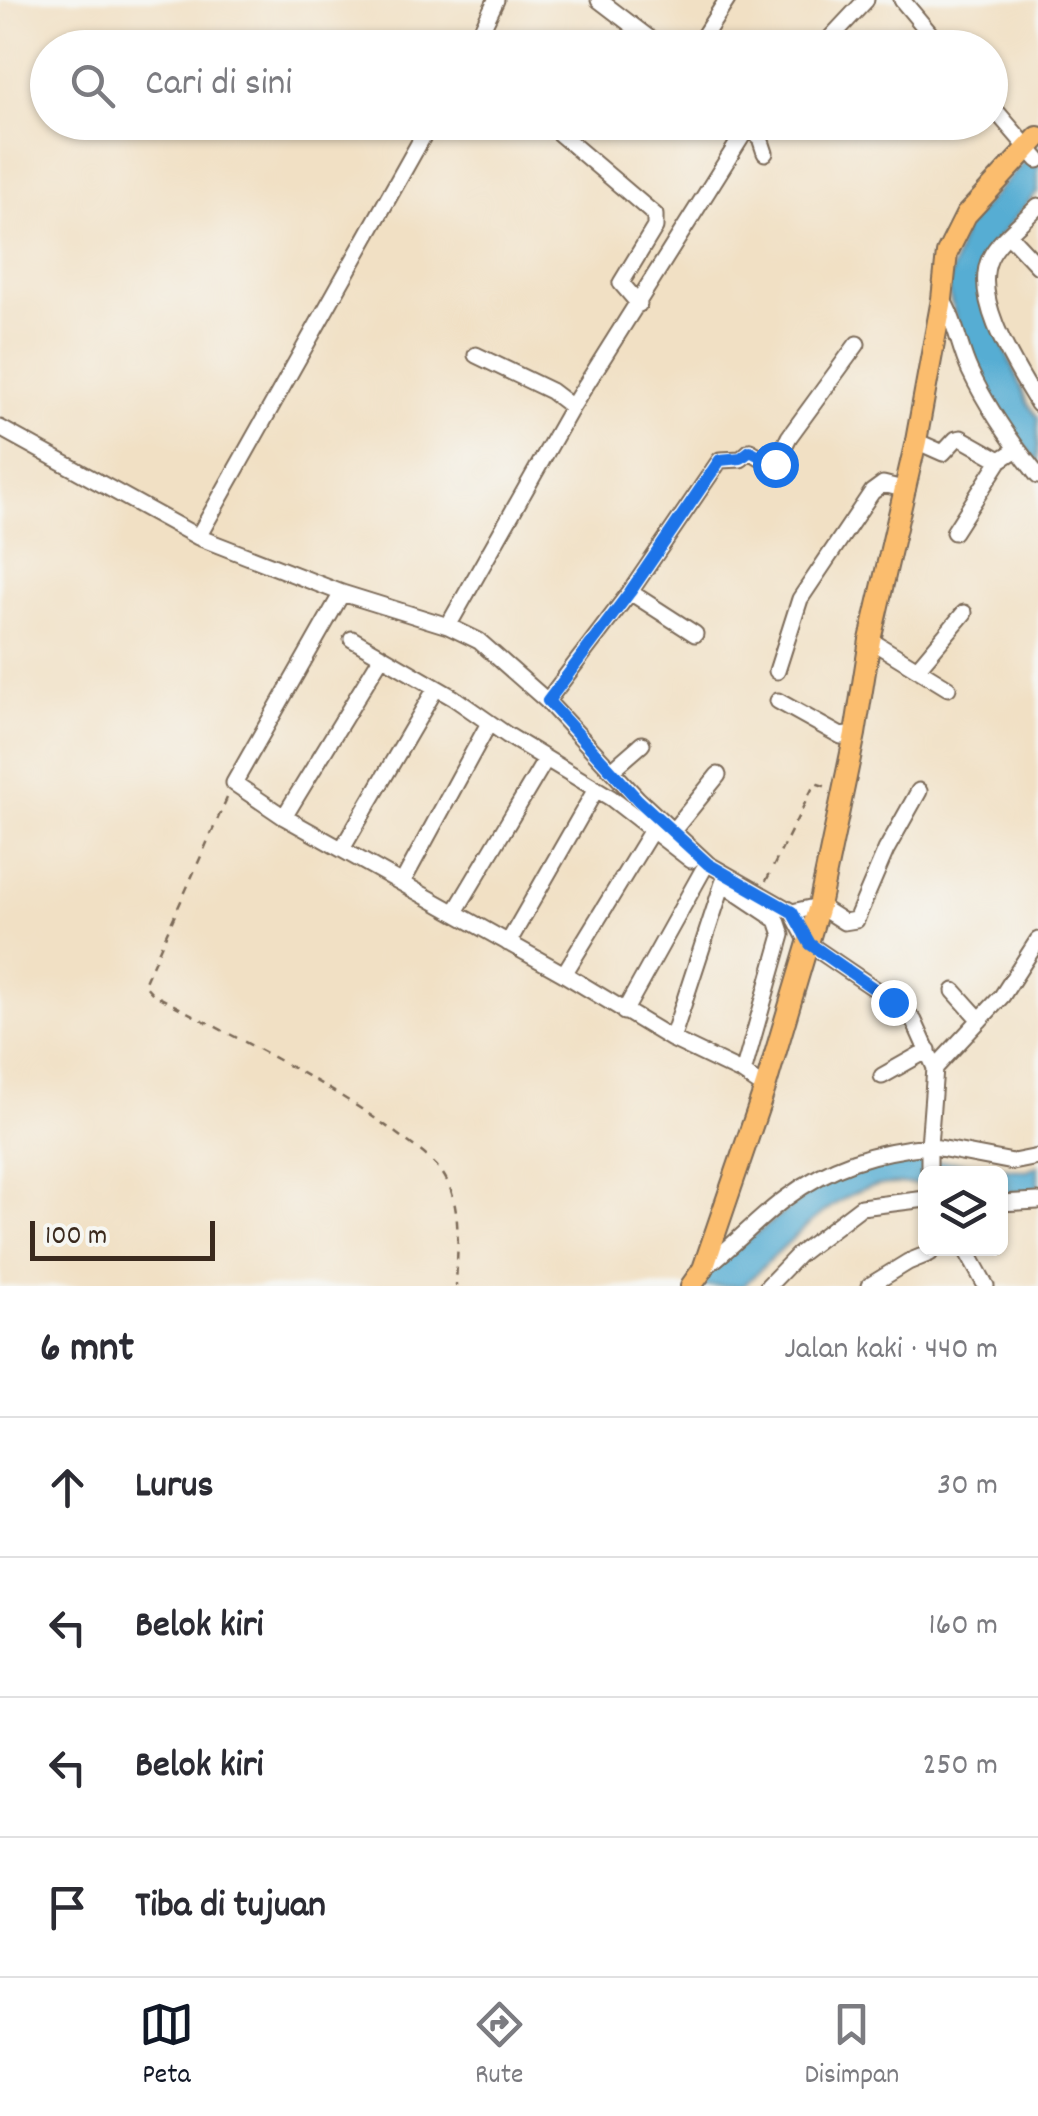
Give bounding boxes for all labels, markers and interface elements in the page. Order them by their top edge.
search box [30,30,1008,140]
icon: search [65,58,120,113]
text: Cari di sini [145,58,292,113]
route start [753,442,799,488]
route end [871,980,917,1026]
map controls [918,1166,1008,1256]
button: layers [918,1166,1008,1256]
scale bar [30,1216,215,1260]
text: 100 m [45,1218,107,1258]
text: 6 mnt [40,1321,134,1381]
text: Jalan kaki · 440 m [784,1328,998,1374]
icon: ahead [40,1460,95,1515]
text: Lurus [135,1460,213,1515]
text: 30 m [937,1464,998,1510]
icon: left [40,1600,95,1655]
text: Belok kiri [135,1600,264,1655]
text: 160 m [929,1604,998,1650]
icon: left [40,1740,95,1795]
text: Belok kiri [135,1740,264,1795]
text: 250 m [922,1744,998,1790]
icon: arrive [40,1880,95,1935]
text: Tiba di tujuan [135,1880,326,1935]
tab: Peta [139,1997,194,2097]
tab: Rute [472,1997,527,2097]
tab: Disimpan [804,1997,899,2097]

